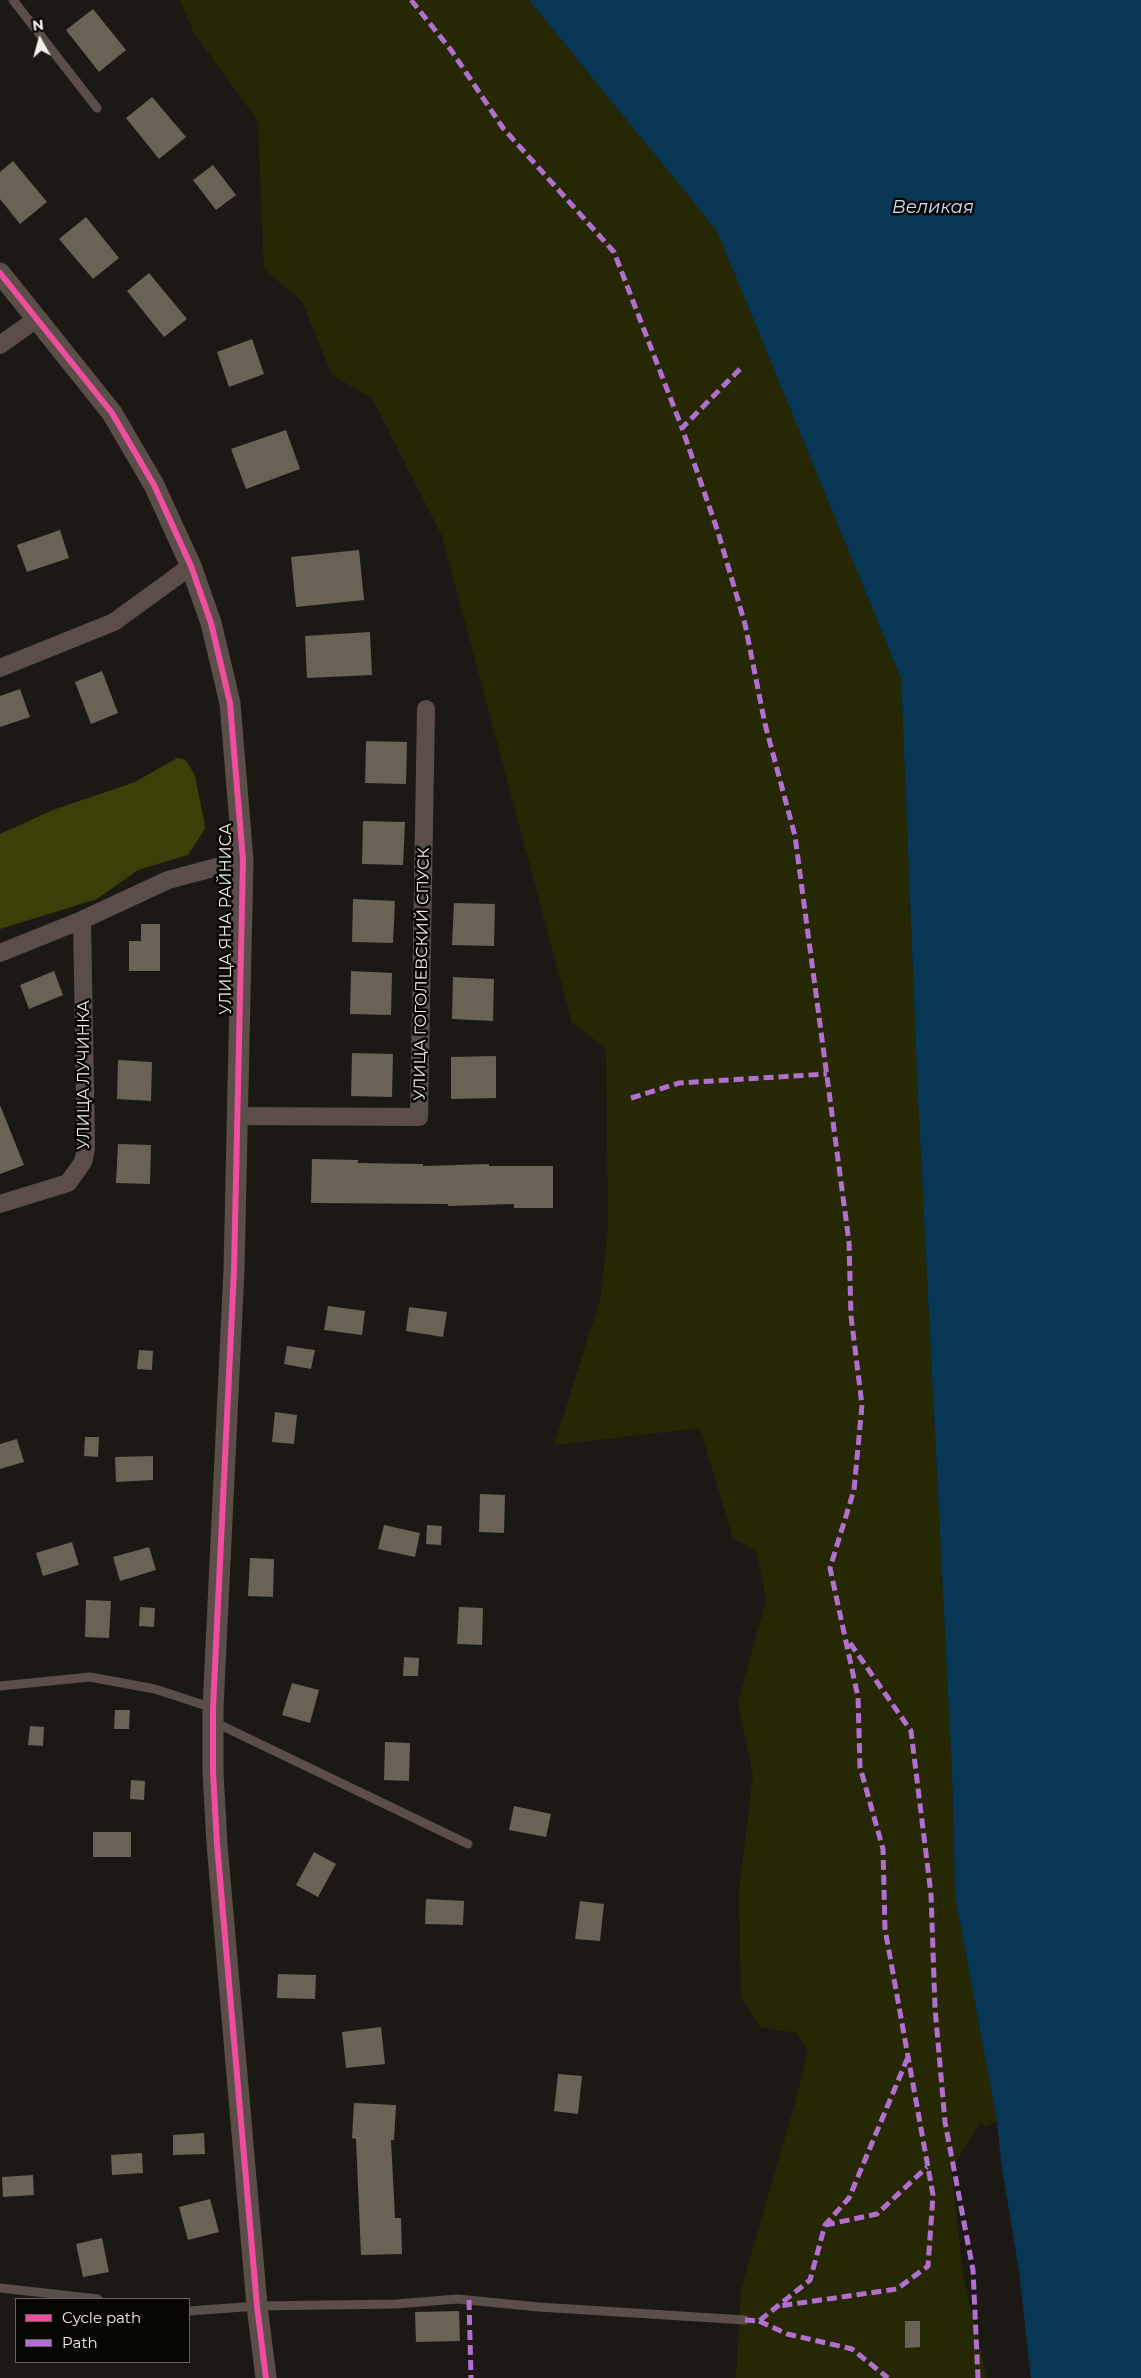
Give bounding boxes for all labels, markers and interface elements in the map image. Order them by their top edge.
north arrow [15,15,65,65]
text: N [31,15,45,35]
water label: Великая [892,197,974,219]
street label: УЛИЦА ЯНА РАЙНИСА [216,823,236,1015]
street label: УЛИЦА ГОГОЛЕВСКИЙ СПУСК [410,847,434,1101]
street label: УЛИЦА ЛУЧИНКА [74,1000,94,1150]
legend [15,2298,190,2363]
text: Cycle path [62,2308,141,2327]
text: Path [62,2333,98,2352]

